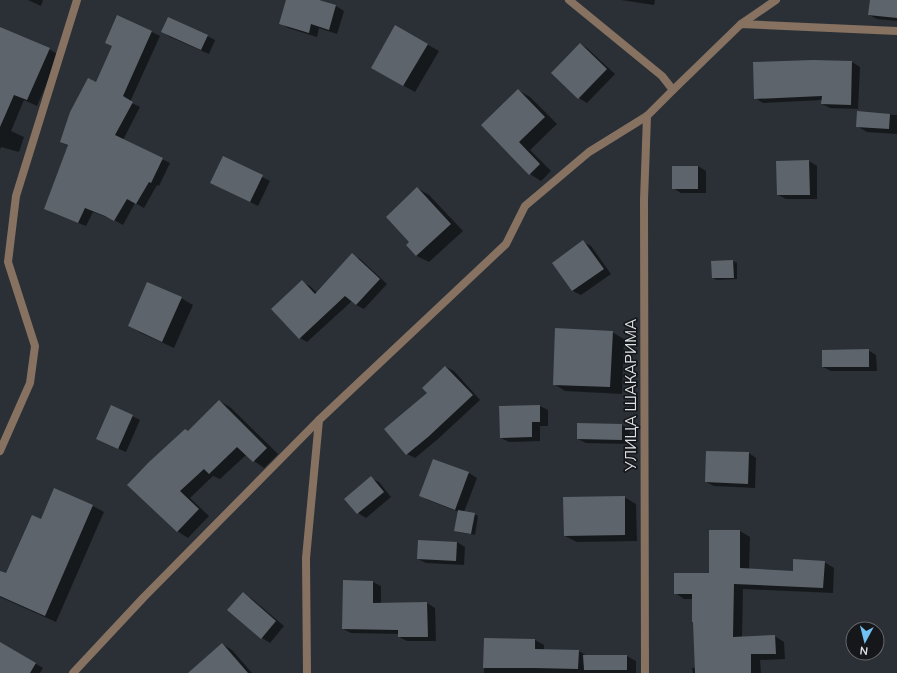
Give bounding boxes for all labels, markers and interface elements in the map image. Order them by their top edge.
street label: УЛИЦА ШАКАРИМА [621,319,640,472]
north arrow [845,621,885,661]
text: N [859,643,869,658]

